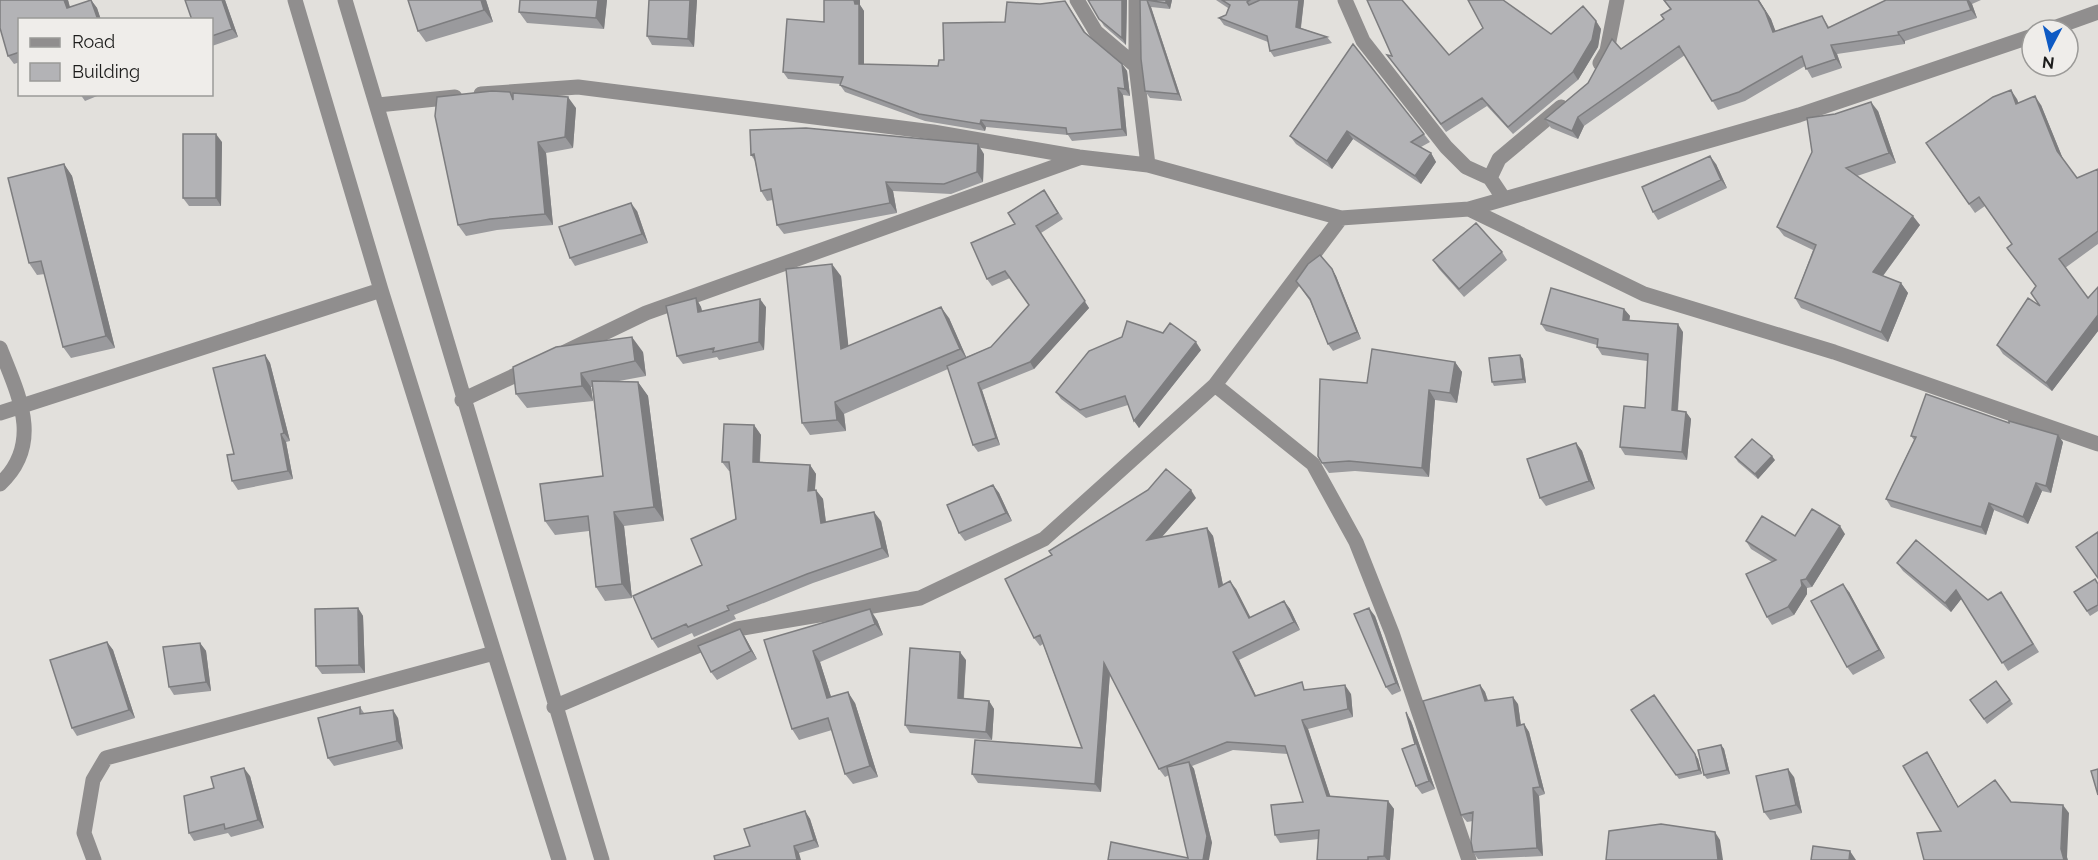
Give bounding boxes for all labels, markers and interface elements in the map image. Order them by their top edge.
legend [18,18,213,96]
north arrow [2020,18,2080,78]
text: Road [72,31,115,52]
text: N [2041,52,2055,73]
text: Building [72,61,140,82]

